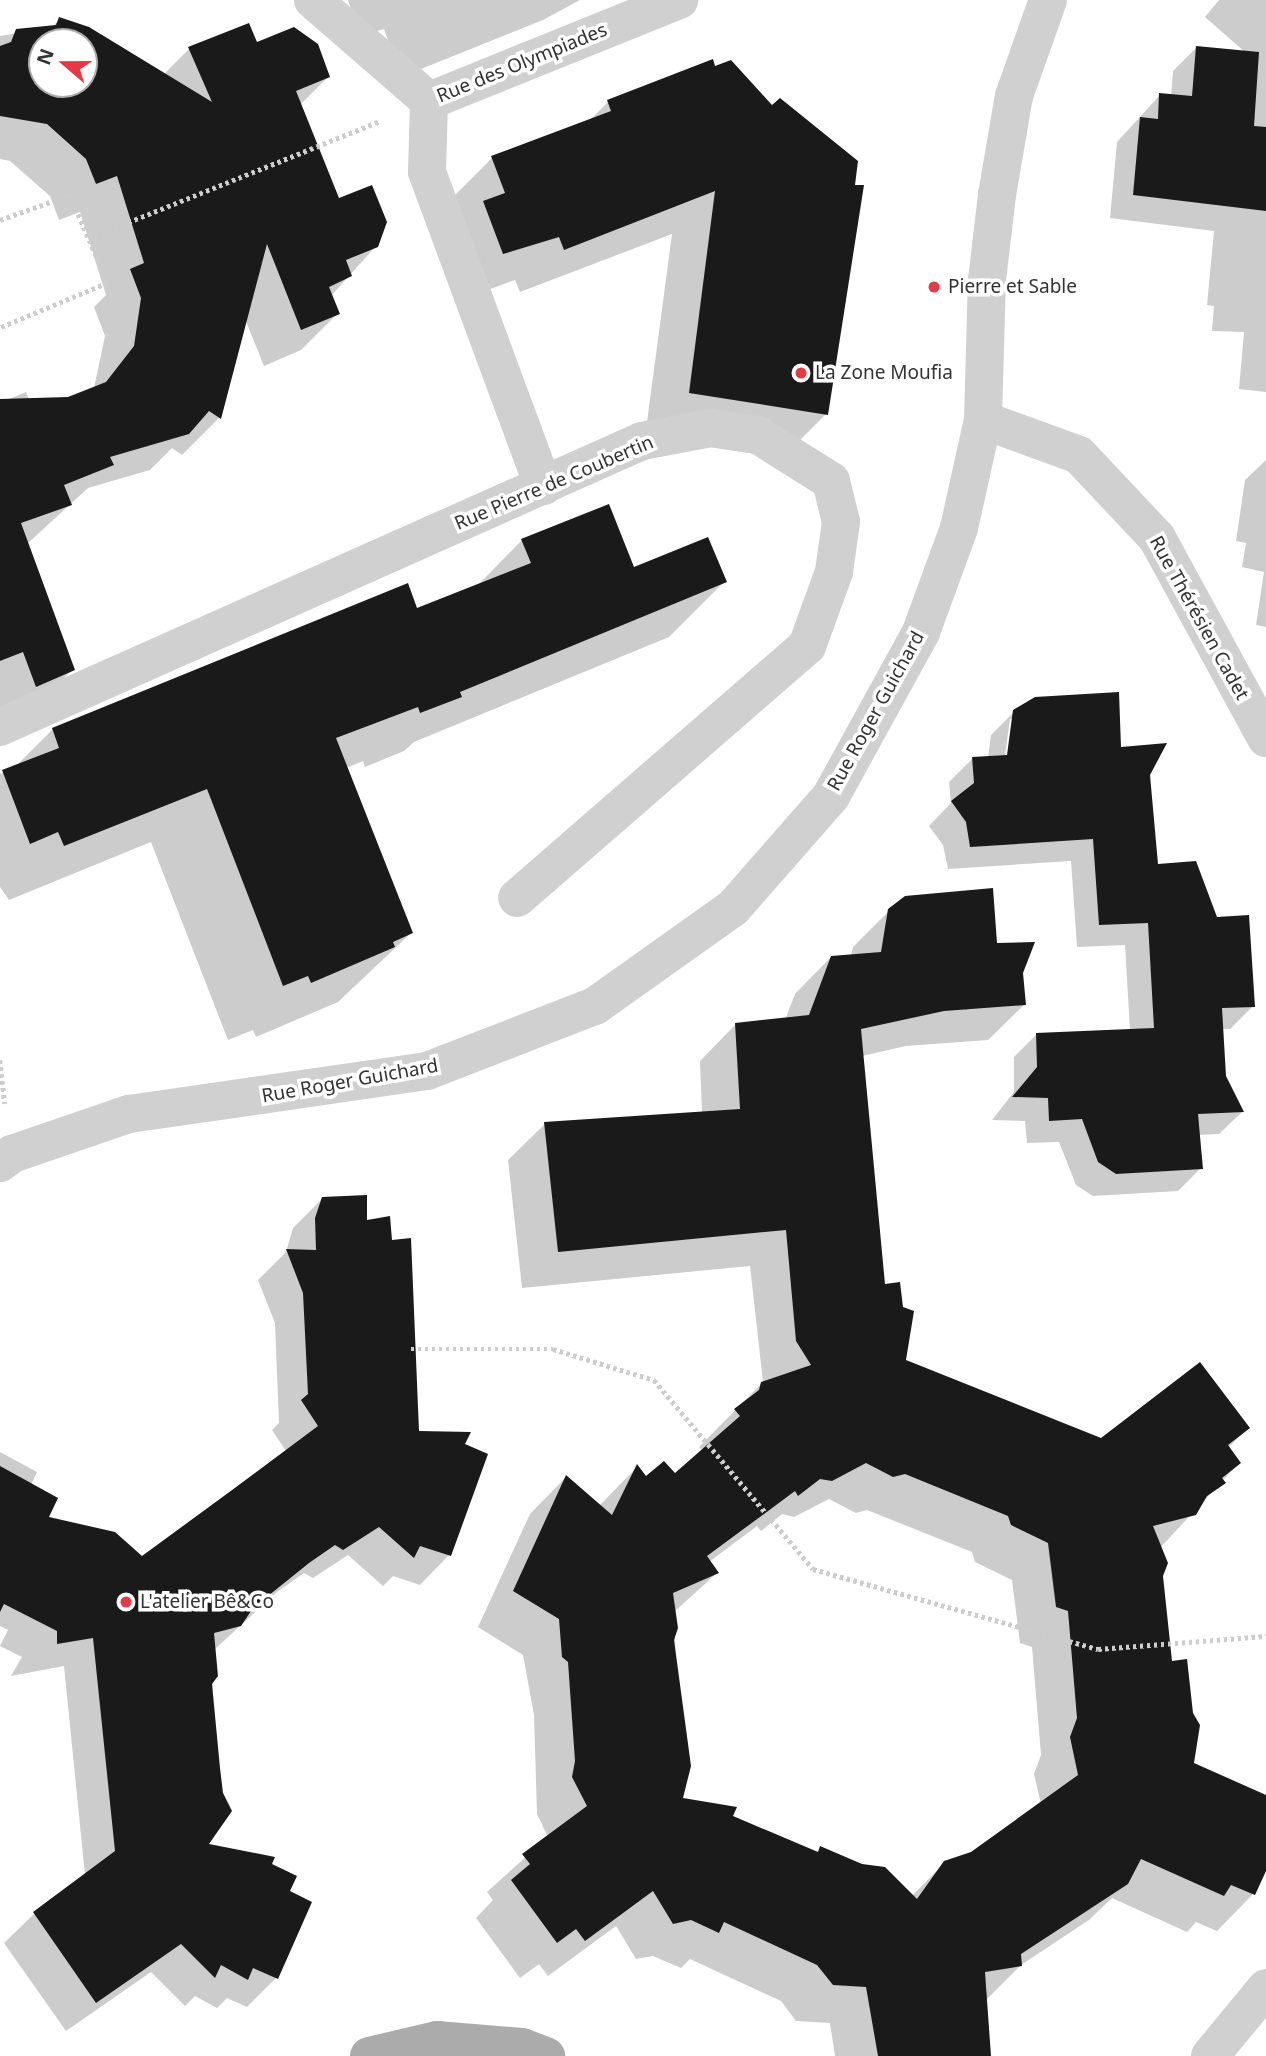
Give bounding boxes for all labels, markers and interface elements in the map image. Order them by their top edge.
street label: Rue des Olympiades [434,18,610,108]
north arrow [28,28,98,98]
text: N [30,45,60,68]
place label: Pierre et Sable [948,276,1077,298]
marker: Pierre et Sable [926,279,942,295]
place label: La Zone Moufia [815,362,953,384]
marker: La Zone Moufia [793,365,809,381]
street label: Rue Pierre de Coubertin [451,431,657,535]
street label: Rue Thérésien Cadet [1144,532,1254,704]
street label: Rue Roger Guichard [823,627,929,795]
street label: Rue Roger Guichard [260,1054,440,1108]
place label: L'atelier Bê&Co [140,1591,274,1613]
marker: L'atelier Bê&Co [118,1594,134,1610]

